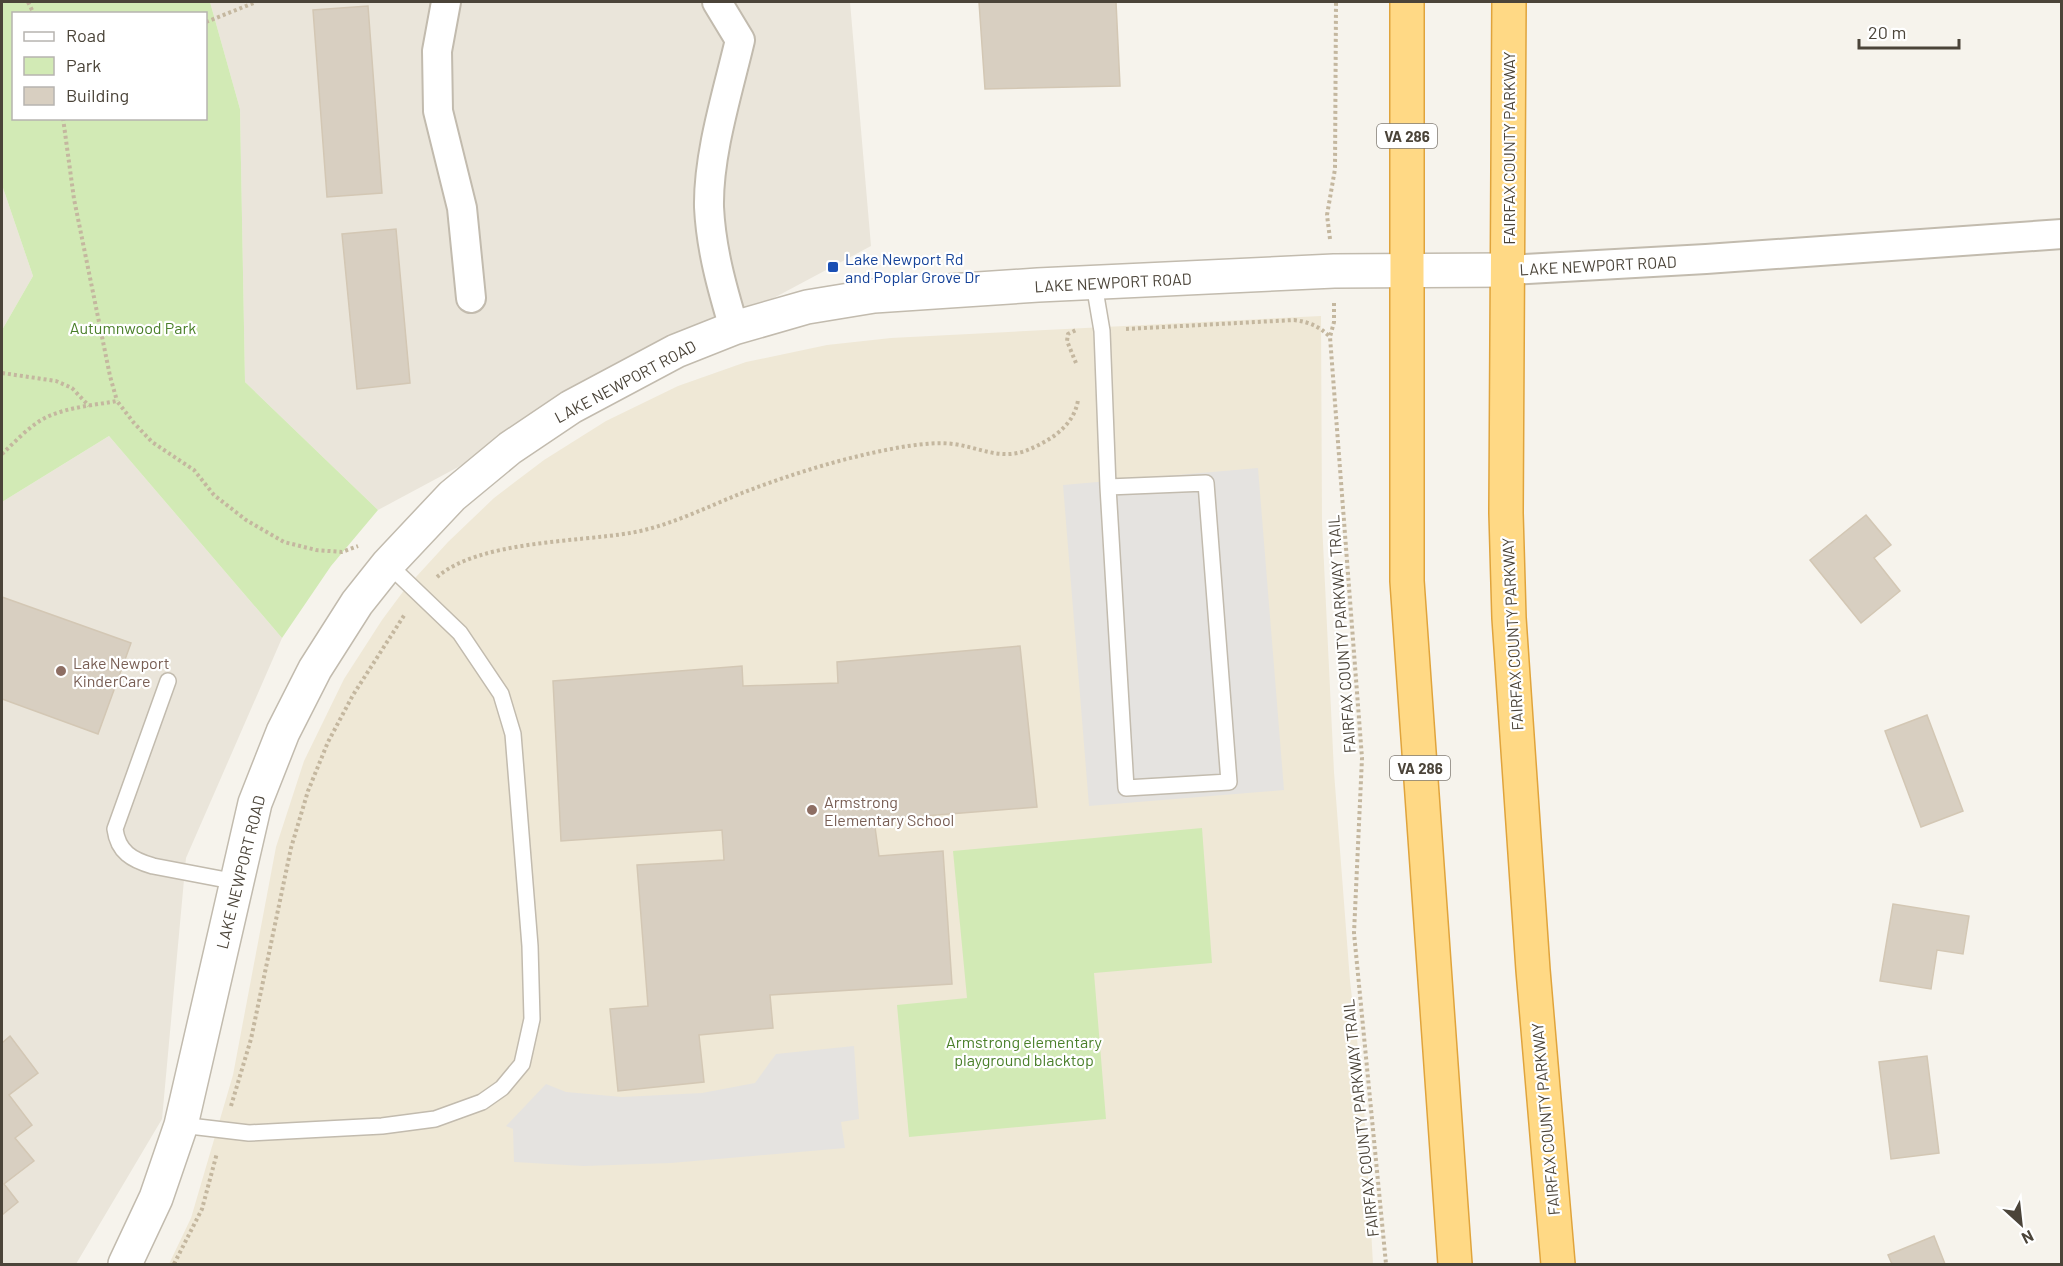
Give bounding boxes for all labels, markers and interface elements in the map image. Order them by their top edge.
legend [12,12,207,120]
scale bar [1859,12,1960,50]
text: 20 m [1868,21,1906,43]
text: Road [66,24,106,46]
street label: FAIRFAX COUNTY PARKWAY [1499,51,1518,245]
text: Park [66,54,101,76]
text: Building [66,84,129,106]
road number: VA 286 [1377,124,1437,148]
place label: Lake Newport Rd and Poplar Grove Dr [845,249,980,286]
street label: LAKE NEWPORT ROAD [1519,251,1677,279]
marker: Lake Newport Rd and Poplar Grove Dr [826,260,840,274]
street label: LAKE NEWPORT ROAD [1034,268,1192,296]
park label: Autumnwood Park [70,318,196,337]
street label: LAKE NEWPORT ROAD [551,336,699,426]
street label: FAIRFAX COUNTY PARKWAY TRAIL [1323,514,1359,754]
street label: FAIRFAX COUNTY PARKWAY [1497,537,1527,731]
place label: Lake Newport KinderCare [73,653,170,690]
marker: Lake Newport KinderCare [54,664,68,678]
road number: VA 286 [1390,756,1450,780]
place label: Armstrong Elementary School [824,792,954,829]
street label: LAKE NEWPORT ROAD [212,793,268,951]
marker: Armstrong Elementary School [805,803,819,817]
street label: FAIRFAX COUNTY PARKWAY TRAIL [1338,998,1382,1238]
street label: FAIRFAX COUNTY PARKWAY [1527,1022,1563,1216]
park label: Armstrong elementary playground blacktop [946,1032,1103,1069]
north arrow [1991,1194,2051,1254]
text: N [2019,1227,2037,1249]

